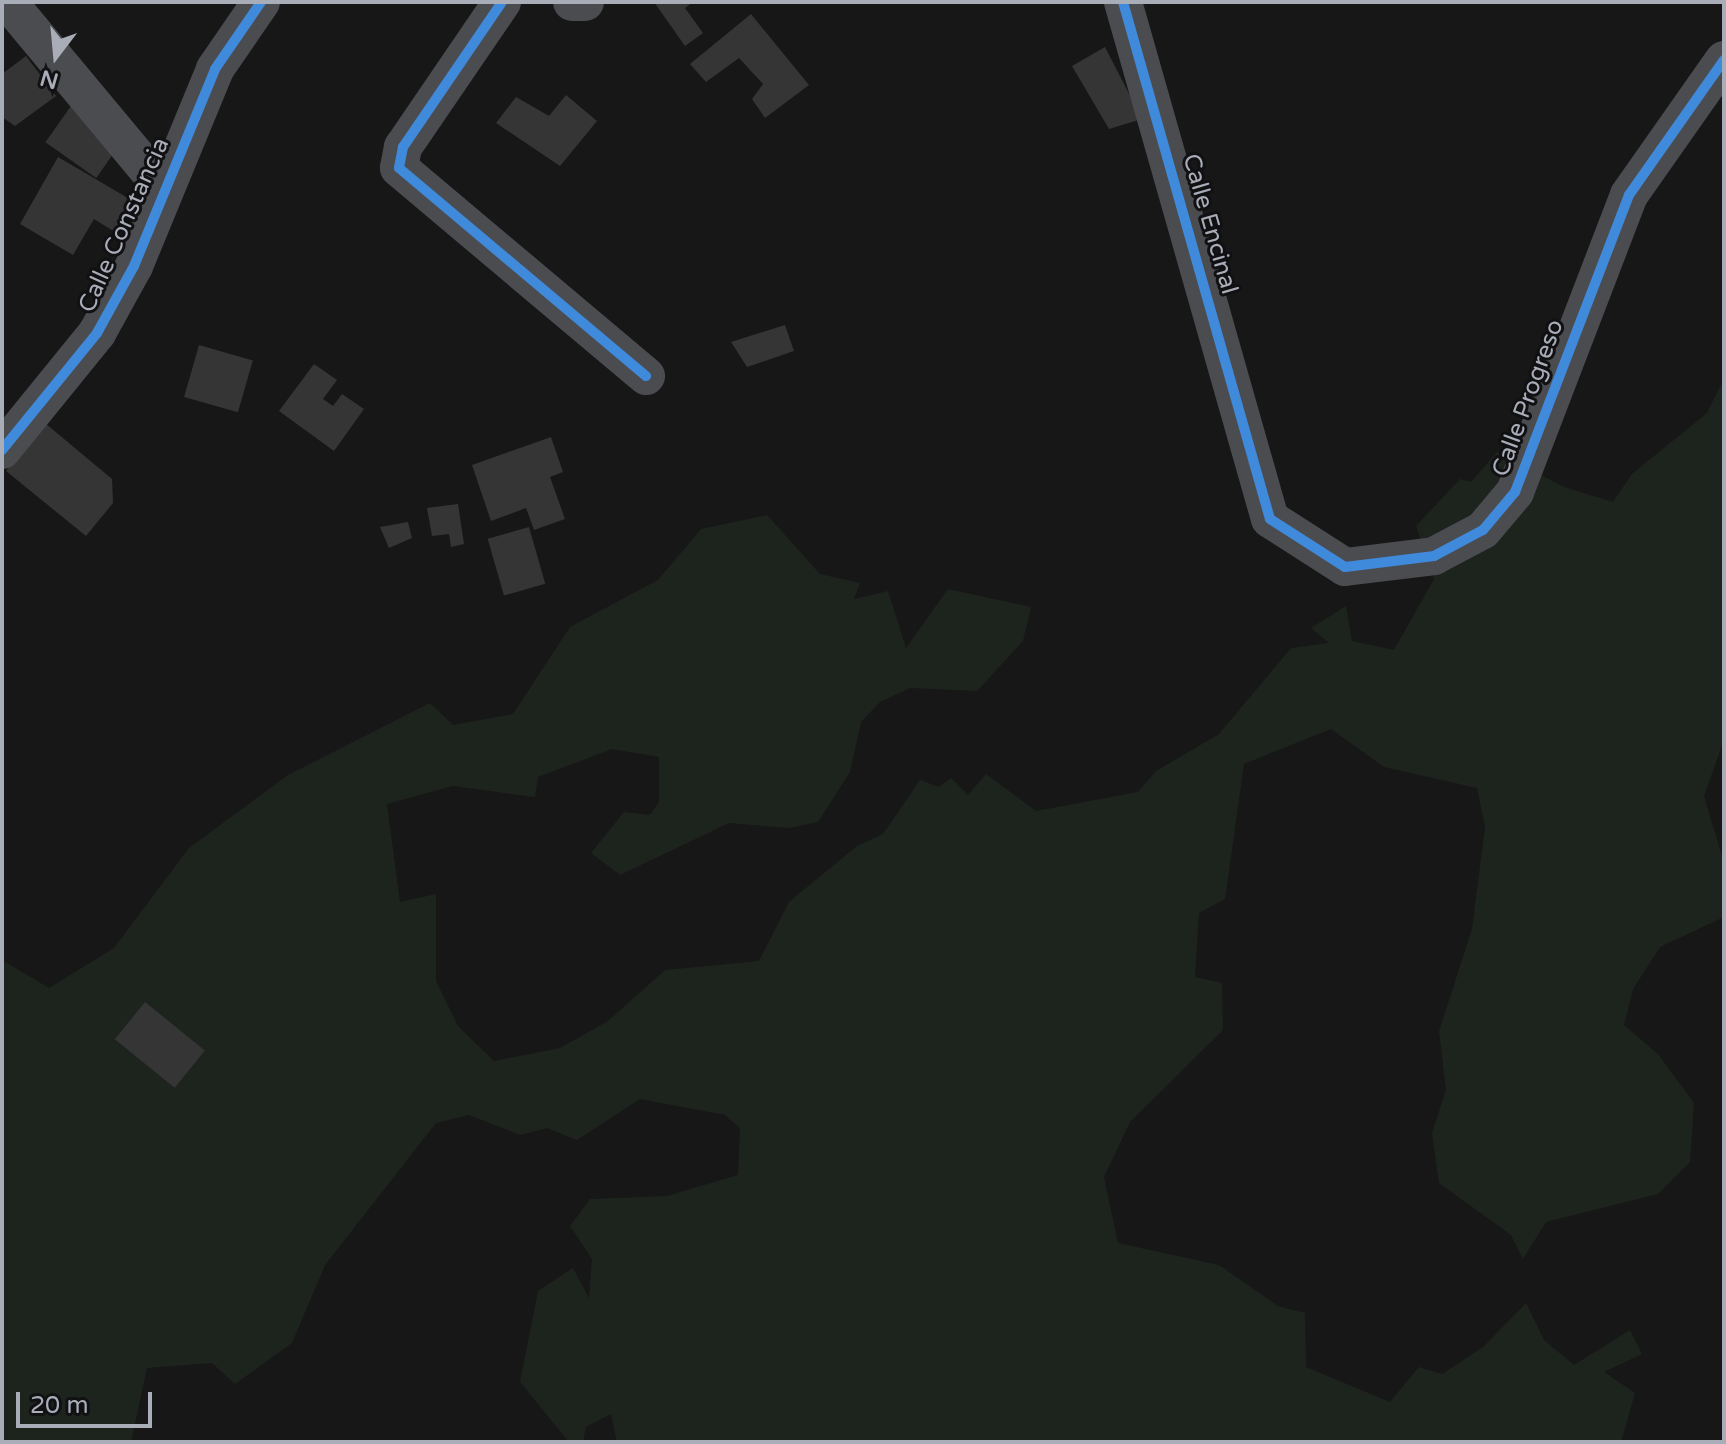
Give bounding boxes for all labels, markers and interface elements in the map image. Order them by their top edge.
north arrow [16,16,96,96]
text: N [37,64,61,94]
street label: Calle Constancia [73,133,175,317]
street label: Calle Encinal [1176,151,1244,297]
street label: Calle Progreso [1486,316,1570,480]
scale bar [20,1376,156,1426]
text: 20 m [30,1391,88,1420]

